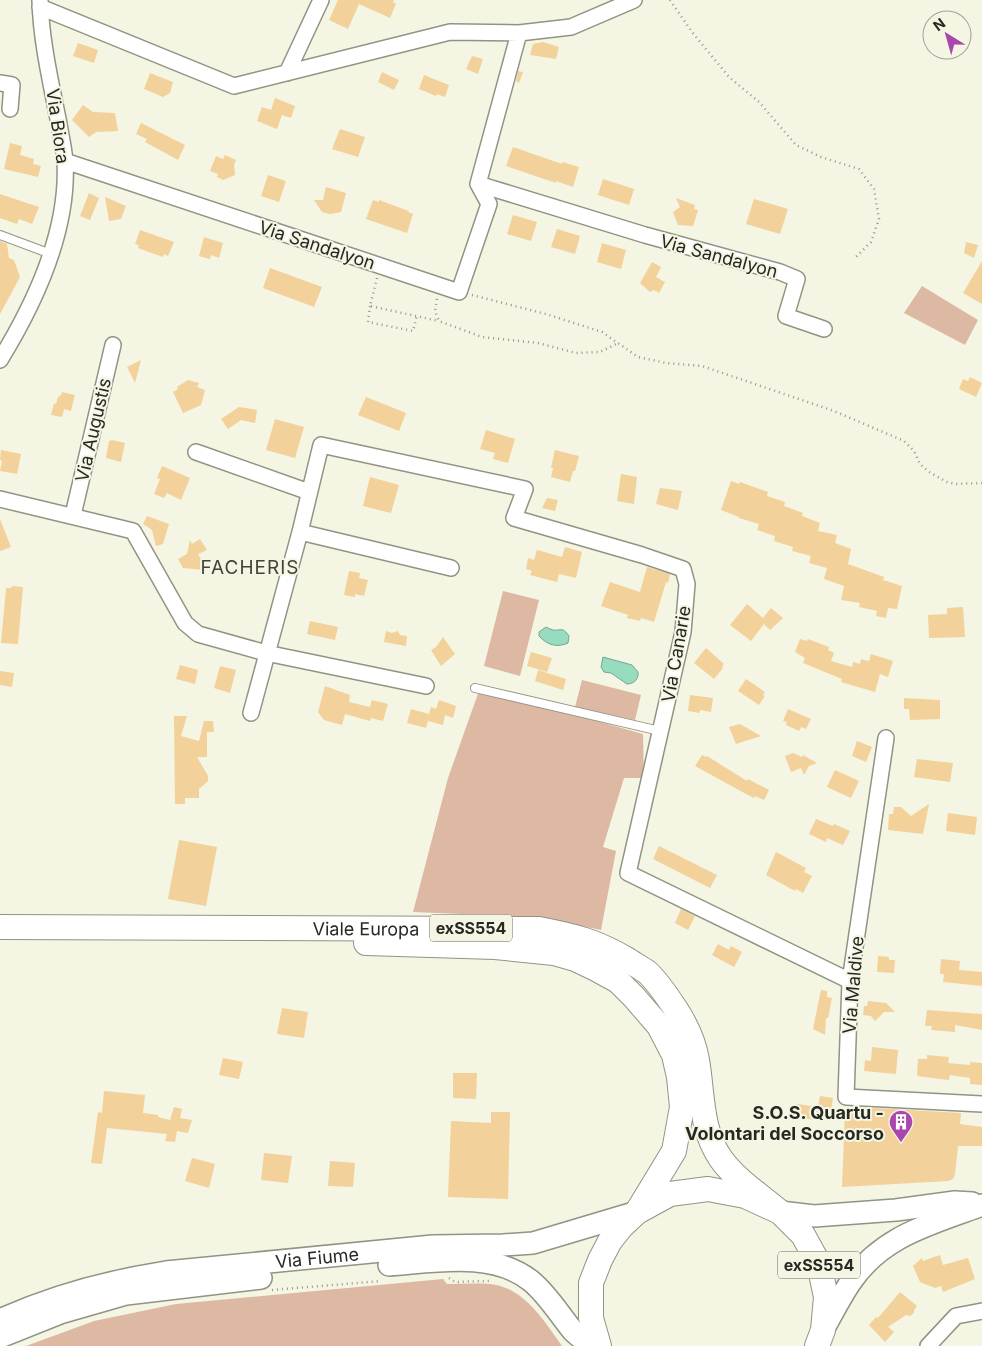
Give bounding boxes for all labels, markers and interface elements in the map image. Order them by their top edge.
north arrow [922,10,972,60]
text: N [929,14,948,34]
street label: Via Biora [42,87,74,165]
street label: Via Sandalyon [256,216,378,274]
street label: Via Sandalyon [658,230,780,282]
street label: Via Augustis [71,376,115,484]
district label: FACHERIS [201,556,299,579]
street label: Via Canarie [657,604,695,704]
road number: exSS554 [430,914,512,941]
street label: Viale Europa [313,918,419,939]
street label: Via Maldive [838,935,868,1035]
place label: S.O.S. Quartu - Volontari del Soccorso [685,1102,884,1144]
building icon: S.O.S. Quartu - Volontari del Soccorso [888,1109,914,1143]
street label: Via Fiume [274,1243,360,1272]
road number: exSS554 [778,1252,860,1278]

